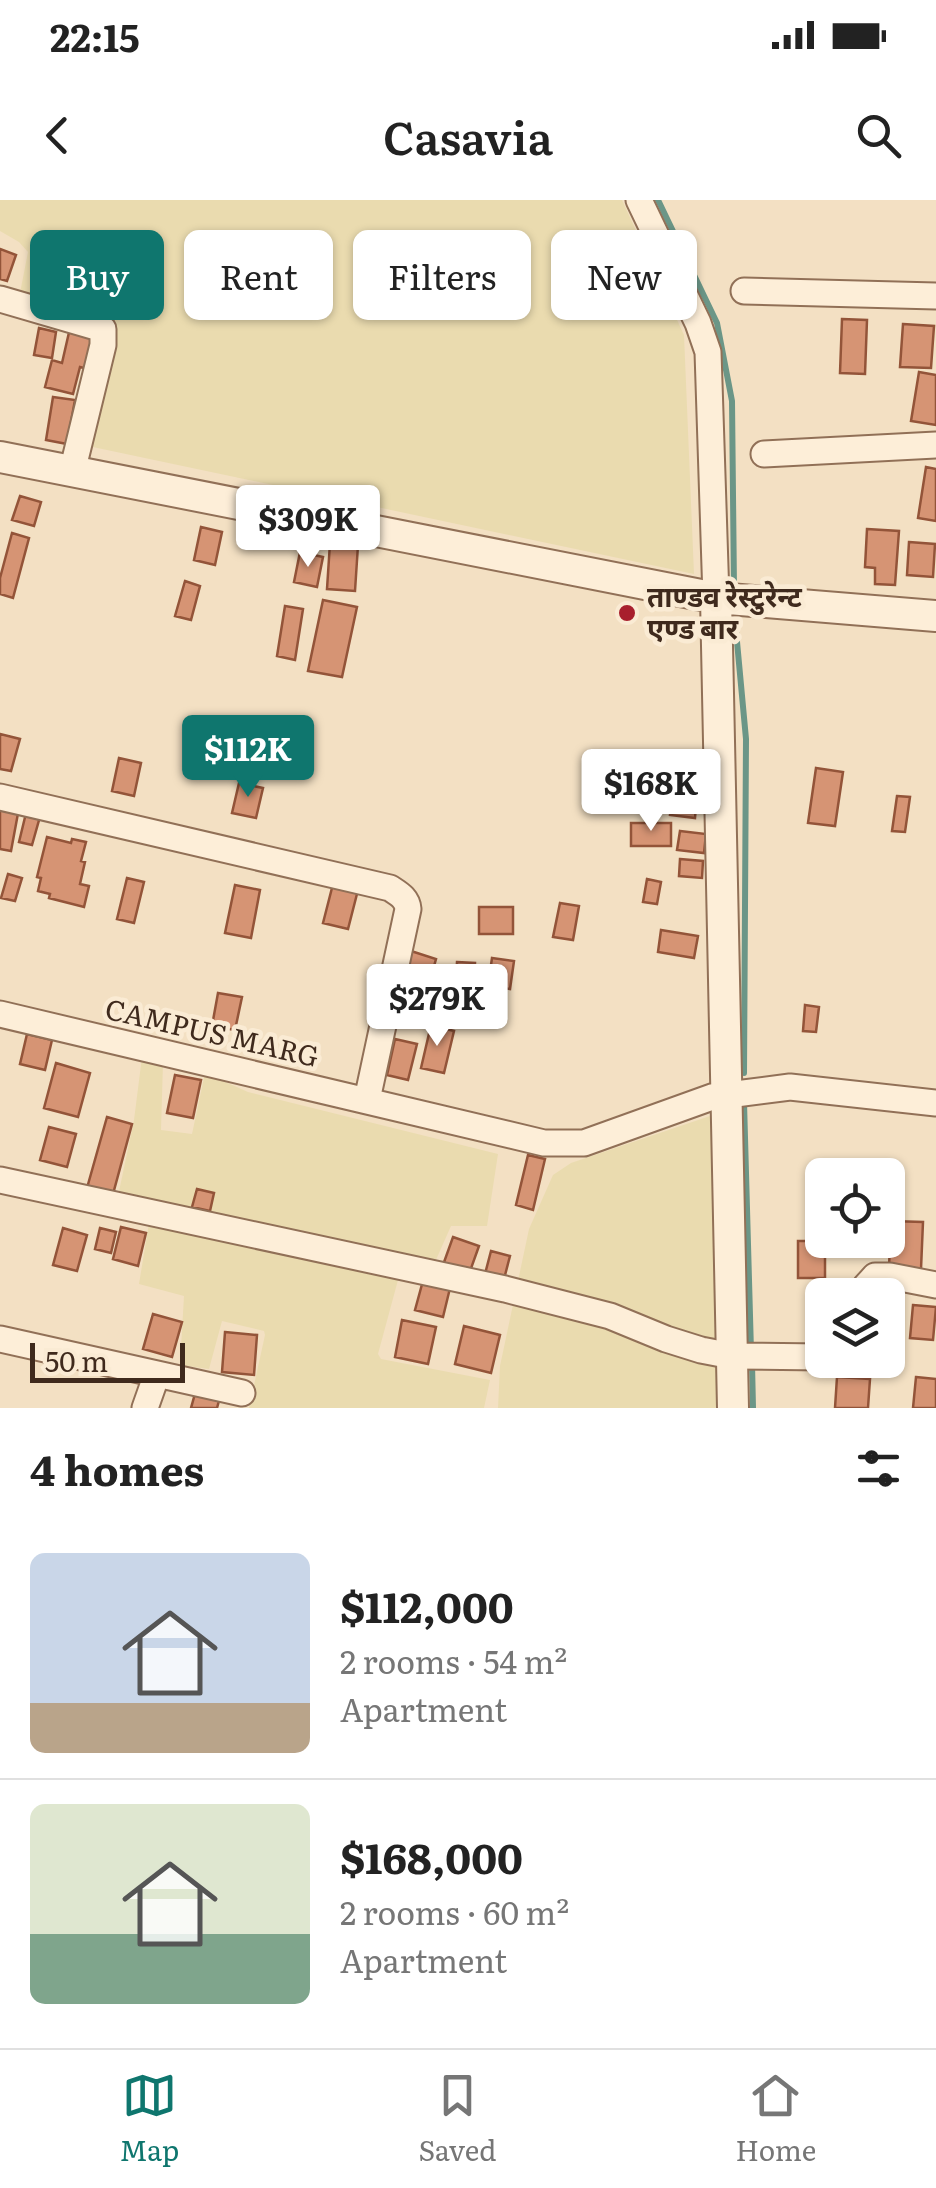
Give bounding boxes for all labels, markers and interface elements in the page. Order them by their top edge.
text: 22:15 [50,7,140,64]
text: Casavia [383,102,553,169]
icon: back [30,108,85,163]
icon: search [851,108,906,163]
chip: Buy [30,230,164,320]
chip: Rent [184,230,333,320]
chip: Filters [353,230,531,320]
chip: New [551,230,697,320]
pin: $309K [238,485,378,570]
text: $309K [258,493,358,541]
place label: ताण्डव रेस्टुरेन्ट एण्ड बार [647,574,803,648]
marker: ताण्डव रेस्टुरेन्ट एण्ड बार [616,602,638,624]
pin: $112K [178,715,318,800]
text: $112K [204,723,292,771]
pin: $168K [581,749,721,834]
text: $168K [604,757,698,805]
pin: $279K [367,964,507,1049]
text: $279K [389,972,485,1020]
street label: CAMPUS MARG [101,986,324,1076]
map controls [805,1158,905,1378]
button: locate [805,1158,905,1258]
button: layers [805,1278,905,1378]
scale bar [30,1338,185,1382]
text: 50 m [45,1339,108,1381]
text: 4 homes [30,1437,204,1499]
icon: filters [851,1441,906,1496]
text: $112,000 [340,1574,514,1636]
icon: home [110,1593,230,1713]
text: 2 rooms · 54 m² [340,1636,567,1684]
text: Apartment [340,1684,507,1732]
text: $168,000 [340,1825,523,1887]
icon: home [110,1844,230,1964]
text: 2 rooms · 60 m² [340,1887,569,1935]
text: Apartment [340,1935,507,1983]
tab: Map [120,2068,179,2170]
tab: Saved [418,2068,496,2170]
tab: Home [736,2068,816,2170]

